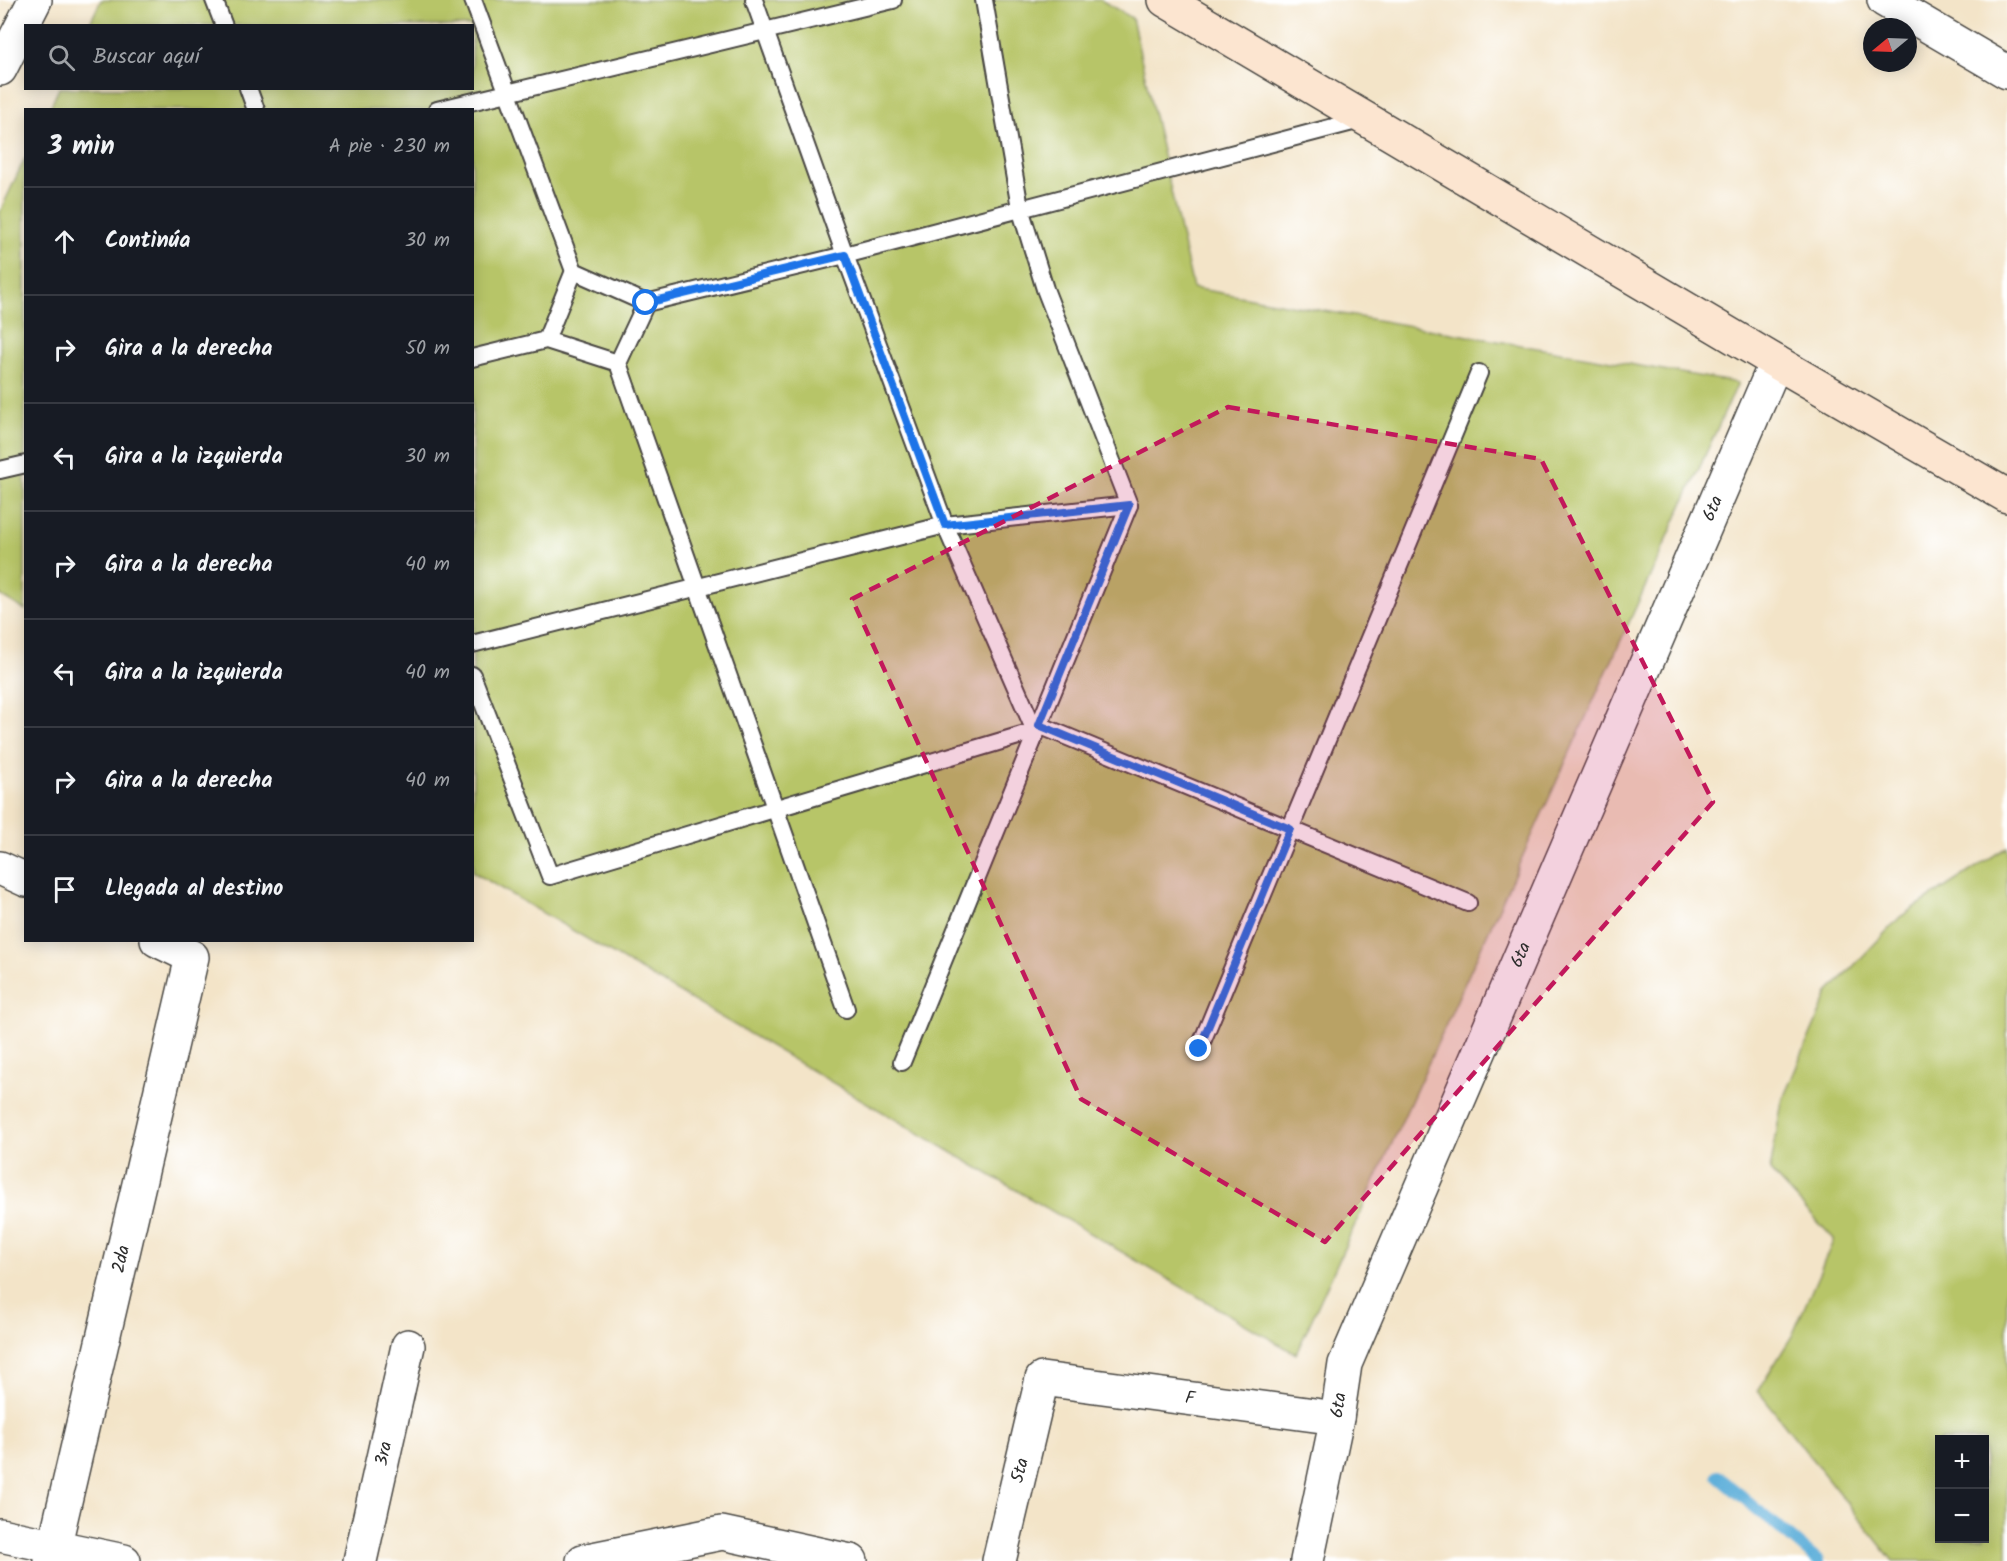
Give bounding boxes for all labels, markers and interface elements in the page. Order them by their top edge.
north arrow [1863,18,1917,72]
search box [24,24,474,90]
text: Buscar aquí [93,40,200,75]
icon: search [45,41,78,74]
text: 3 min [48,126,115,168]
text: A pie · 230 m [329,131,450,163]
text: Continúa [105,224,190,259]
icon: ahead [48,225,81,258]
text: 30 m [405,225,450,257]
route start [632,289,658,315]
text: Gira a la derecha [105,332,272,367]
icon: right [48,333,81,366]
text: 50 m [405,333,450,365]
text: Gira a la izquierda [105,440,283,475]
icon: left [48,441,81,474]
text: 30 m [405,441,450,473]
street label: 6ta [1695,491,1731,526]
text: Gira a la derecha [105,548,272,583]
icon: right [48,549,81,582]
text: 40 m [405,549,450,581]
text: Gira a la izquierda [105,656,283,691]
icon: left [48,657,81,690]
text: 40 m [405,657,450,689]
text: Gira a la derecha [105,764,272,799]
icon: right [48,765,81,798]
text: 40 m [405,765,450,797]
text: Llegada al destino [105,872,283,907]
icon: arrive [48,873,81,906]
street label: 6ta [1503,938,1539,972]
route end [1185,1035,1211,1061]
street label: 2da [104,1242,139,1276]
street label: F [1183,1384,1198,1414]
street label: 6ta [1323,1391,1355,1420]
map controls [1935,1435,1989,1543]
button: + [1935,1435,1989,1489]
street label: 3ra [367,1438,401,1469]
street label: 5ta [1003,1455,1037,1486]
button: − [1935,1489,1989,1543]

